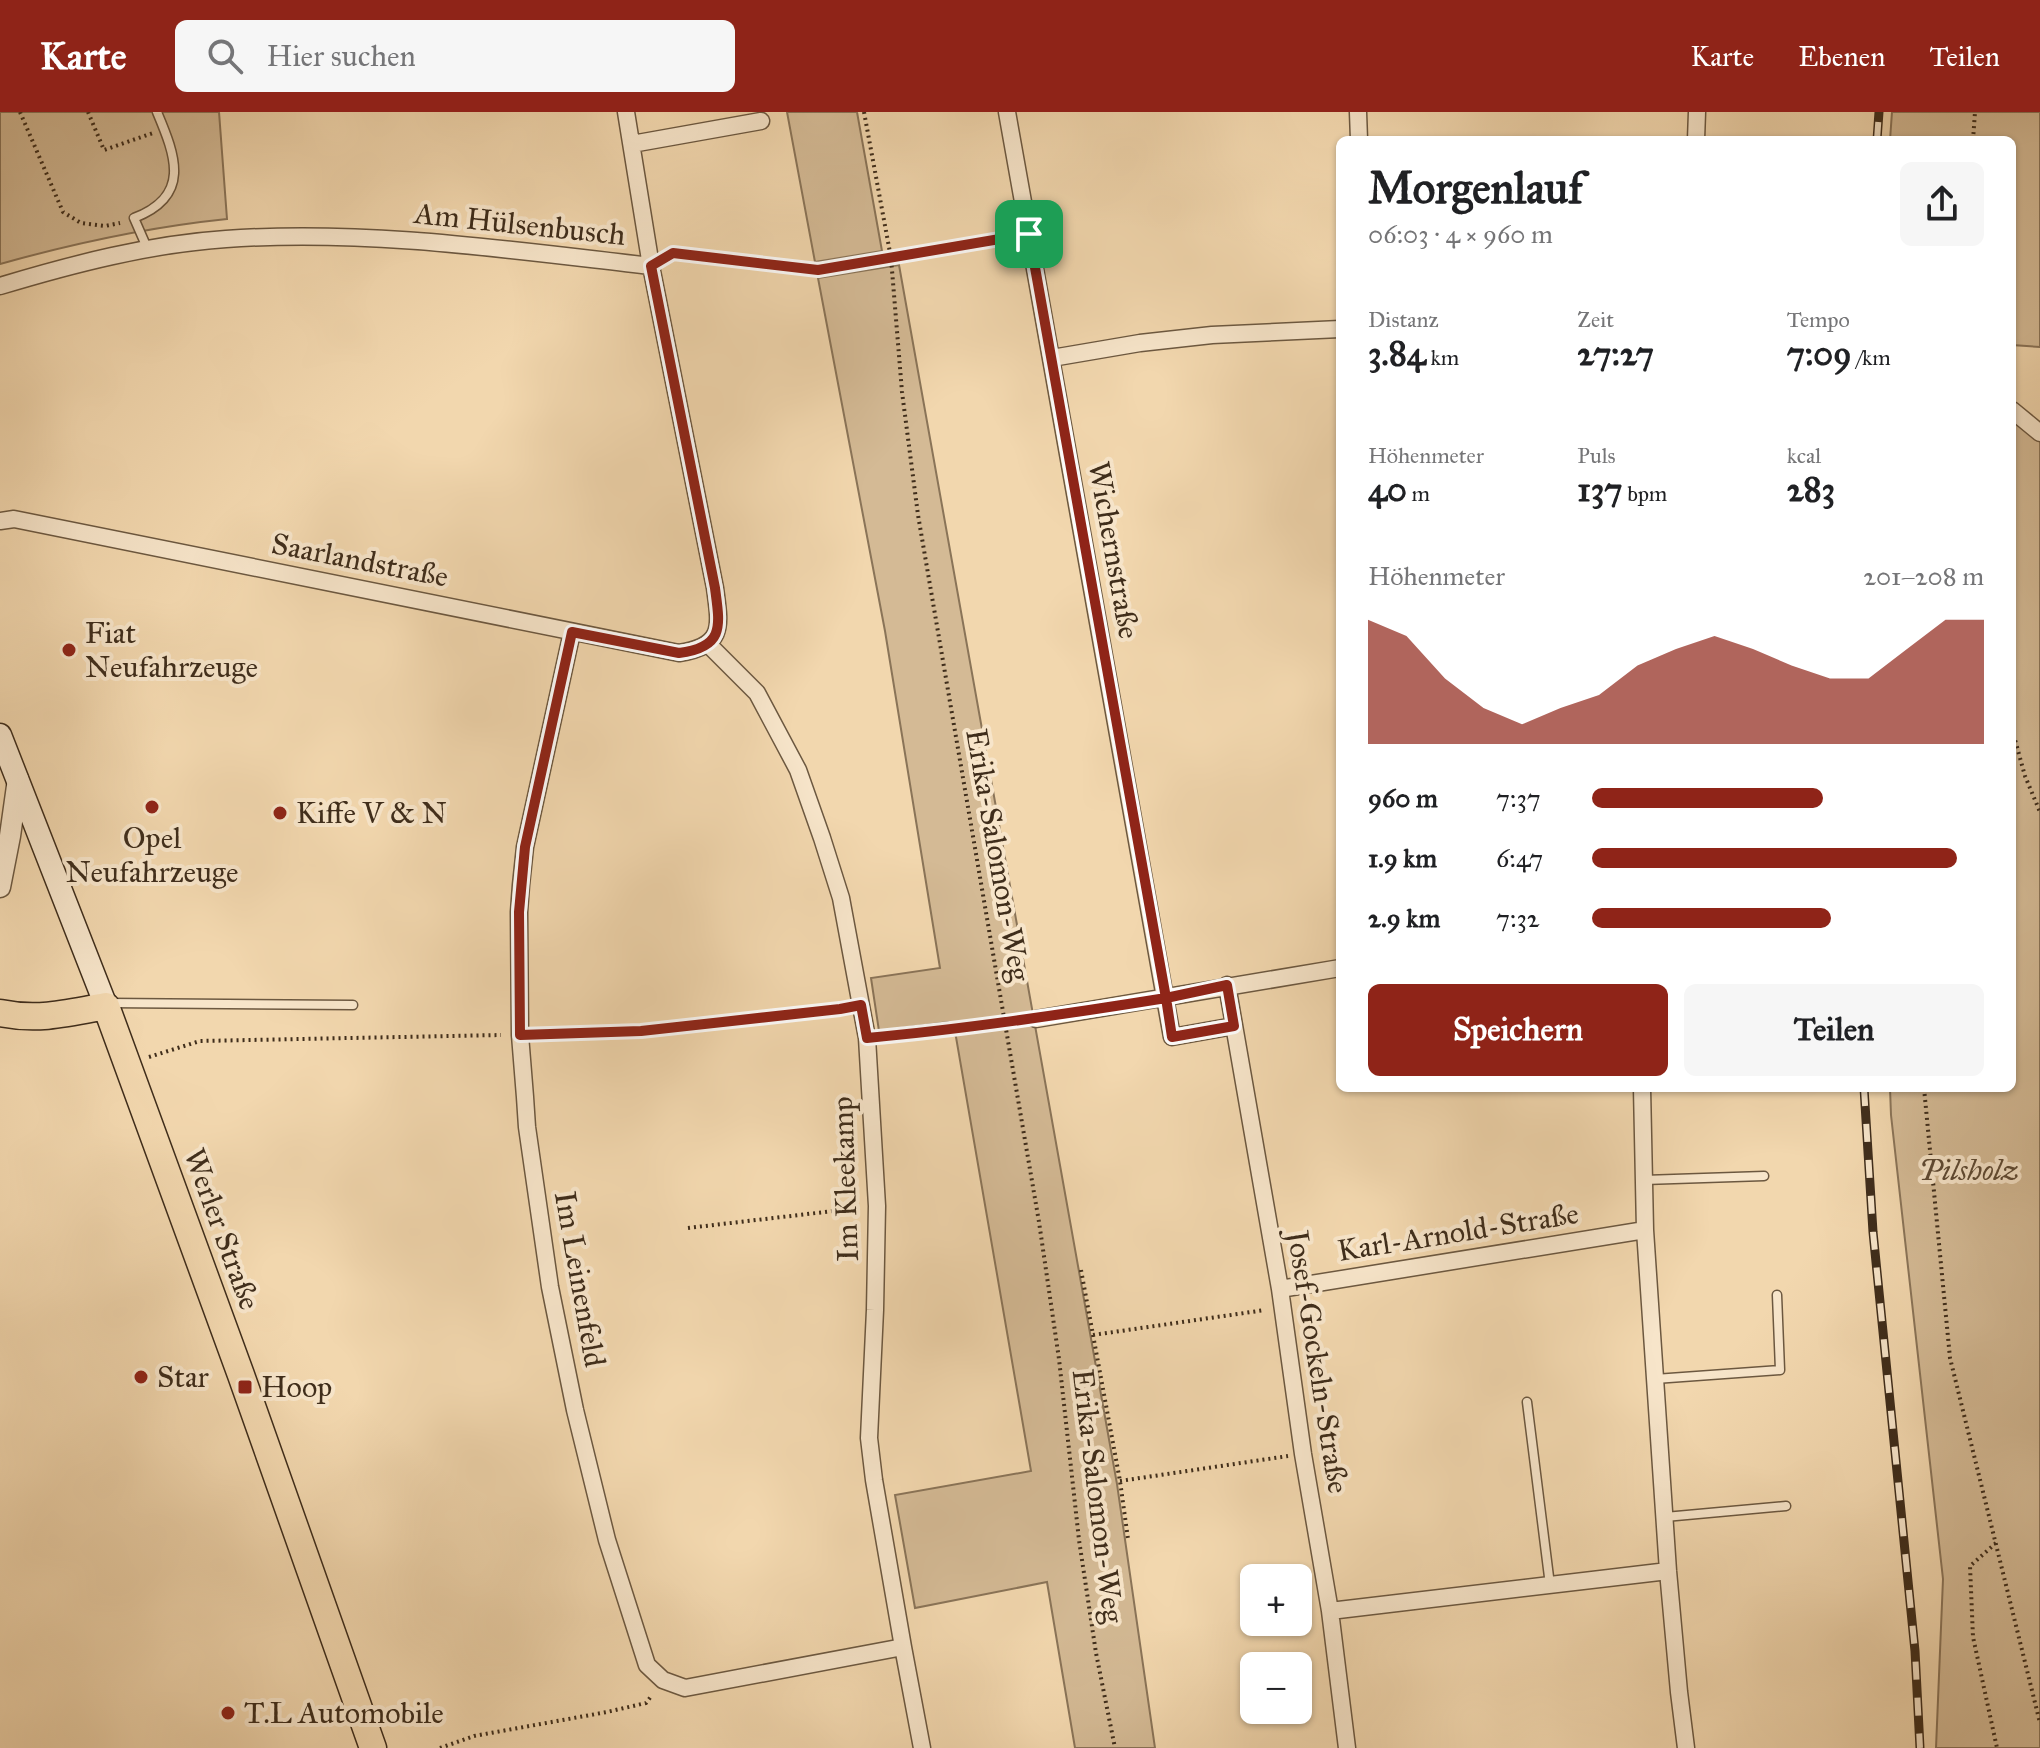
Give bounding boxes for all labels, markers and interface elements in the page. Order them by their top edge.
search box [175,20,735,92]
text: Karte [40,33,127,79]
icon: search [203,34,247,78]
text: Hier suchen [267,38,416,74]
text: Karte [1690,39,1754,74]
text: Ebenen [1798,39,1885,74]
text: Teilen [1929,39,2000,74]
text: Morgenlauf [1368,161,1583,215]
button: share [1900,162,1984,246]
street label: Am Hülsenbusch [411,195,628,253]
pin [995,200,1063,268]
icon: arrive [1007,212,1051,256]
text: 06:03 · 4 × 960 m [1368,218,1553,250]
text: Distanz [1368,306,1439,333]
text: Zeit [1577,306,1614,333]
text: Tempo [1787,306,1850,333]
text: 3.84 [1368,333,1426,374]
text: 27:27 [1577,333,1654,374]
text: 7:09 [1787,333,1851,374]
text: km [1426,344,1459,371]
text: /km [1851,344,1891,371]
text: Höhenmeter [1368,442,1484,469]
text: Puls [1577,442,1616,469]
text: kcal [1787,442,1821,469]
street label: Wichernstraße [1081,459,1147,641]
text: 40 [1368,469,1407,510]
text: 137 [1577,469,1623,510]
text: 283 [1787,469,1835,510]
text: m [1407,480,1430,507]
text: bpm [1623,480,1667,507]
street label: Saarlandstraße [269,525,451,595]
text: Höhenmeter [1368,560,1505,592]
text: 201–208 m [1863,560,1984,592]
place label: Fiat Neufahrzeuge [85,615,258,685]
marker: Fiat Neufahrzeuge [60,641,78,659]
street label: Erika-Salomon-Weg [958,726,1038,985]
text: 960 m [1368,782,1438,814]
text: 7:37 [1496,782,1541,814]
place label: Kiffe V & N [296,795,447,831]
marker: Opel Neufahrzeuge [143,798,161,816]
marker: Kiffe V & N [271,804,289,822]
place label: Opel Neufahrzeuge [66,820,238,890]
text: 1.9 km [1368,842,1437,874]
text: 6:47 [1496,842,1543,874]
text: 2.9 km [1368,902,1440,934]
text: 7:32 [1496,902,1540,934]
button: Speichern [1368,984,1668,1076]
button: Teilen [1684,984,1984,1076]
street label: Im Kleekamp [824,1096,866,1262]
street label: Werler Straße [176,1143,268,1315]
park label: Pilsholz [1919,1152,2019,1188]
street label: Im Leinenfeld [547,1188,613,1370]
street label: Karl-Arnold-Straße [1335,1195,1581,1269]
street label: Josef-Gockeln-Straße [1279,1225,1357,1496]
place label: Star [157,1359,210,1395]
street label: Erika-Salomon-Weg [1065,1367,1132,1626]
marker: Star [132,1368,150,1386]
place label: Hoop [261,1369,332,1405]
marker: Hoop [236,1378,254,1396]
map controls [1240,1564,1312,1724]
button: + [1240,1564,1312,1636]
button: − [1240,1652,1312,1724]
place label: T.L Automobile [244,1695,444,1731]
marker: T.L Automobile [219,1704,237,1722]

